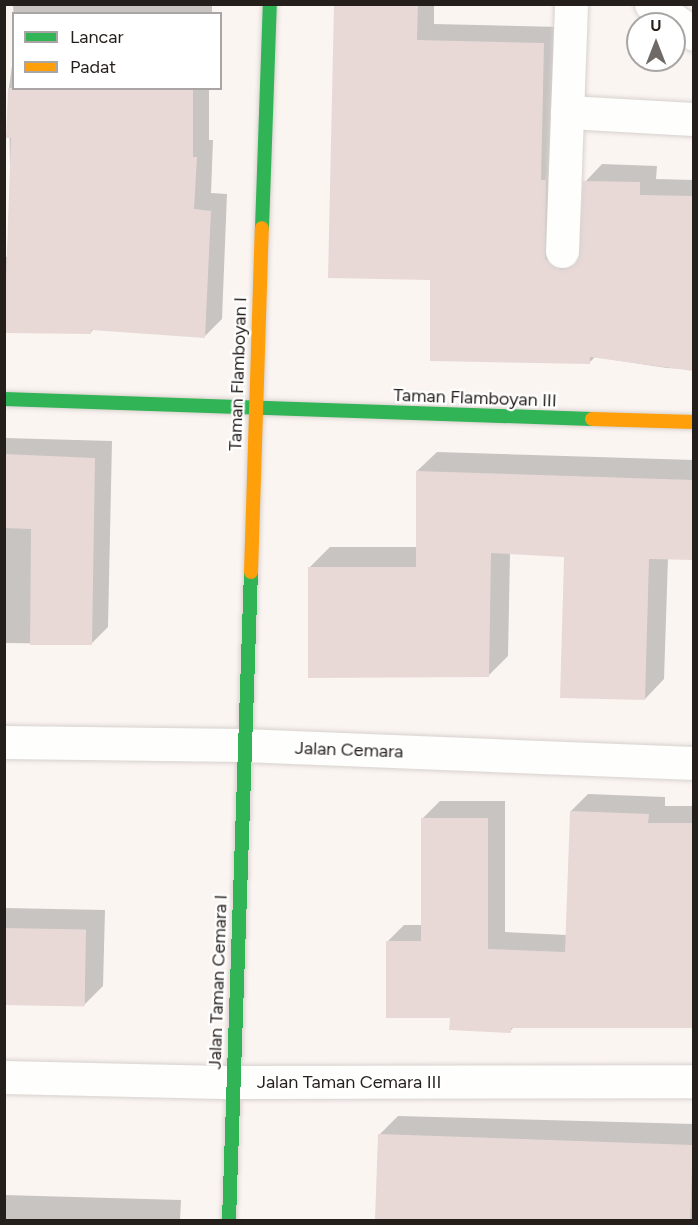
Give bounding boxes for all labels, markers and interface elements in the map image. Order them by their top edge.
legend [12,12,222,90]
north arrow [626,12,686,72]
text: U [650,16,662,35]
text: Lancar [70,26,124,48]
text: Padat [70,56,116,78]
street label: Taman Flamboyan I [225,297,251,451]
street label: Taman Flamboyan III [393,384,557,412]
street label: Jalan Cemara [294,737,404,763]
street label: Jalan Taman Cemara I [204,894,232,1070]
street label: Jalan Taman Cemara III [257,1071,441,1093]

